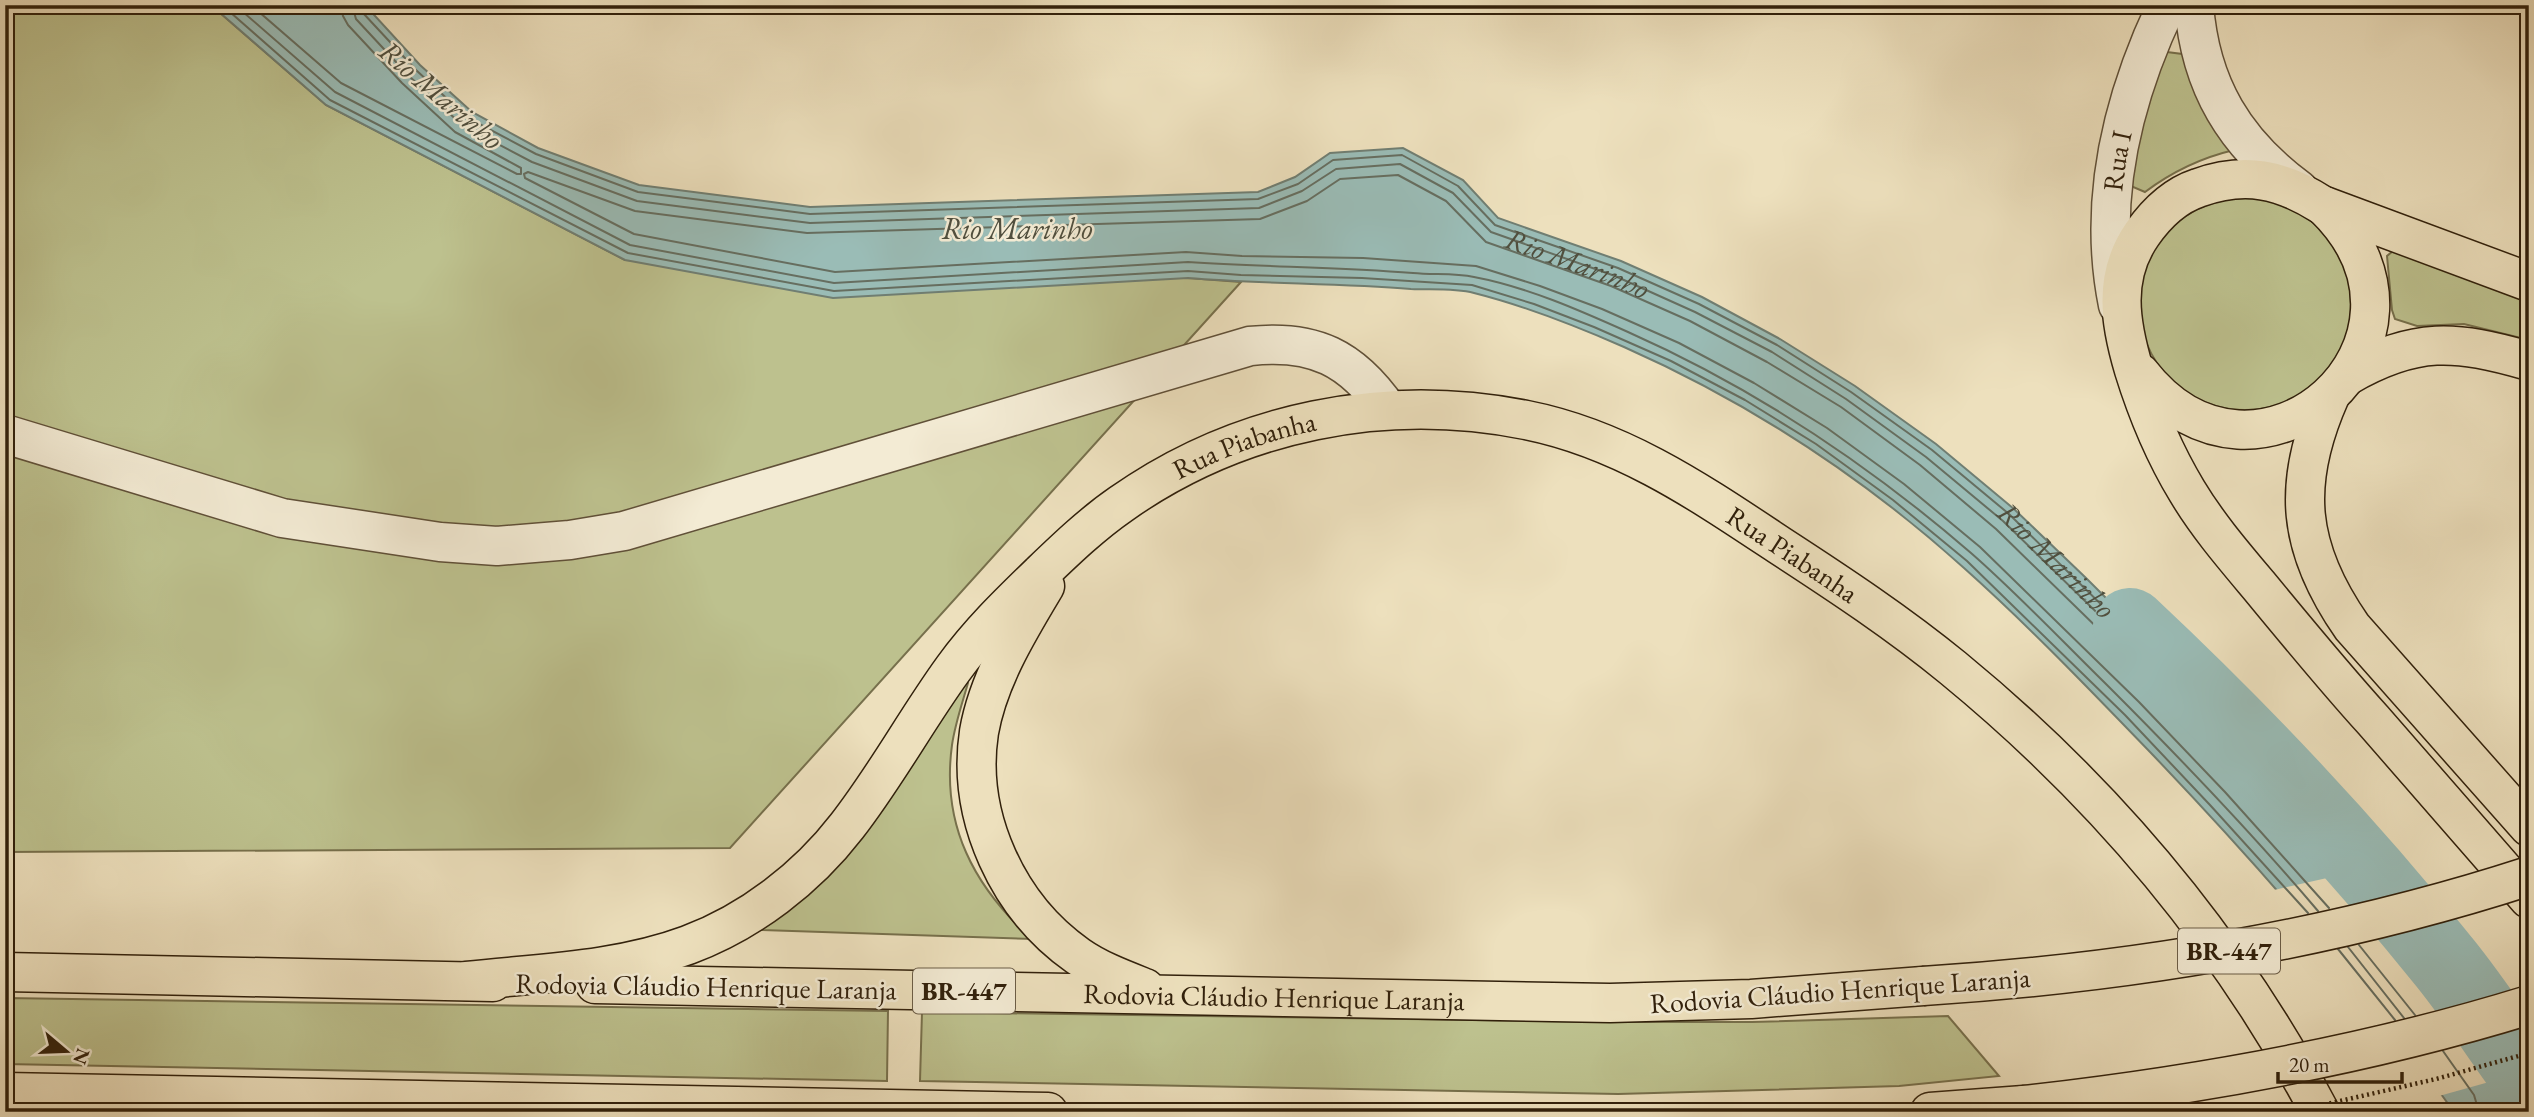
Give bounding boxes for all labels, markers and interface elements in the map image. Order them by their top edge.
water label: Rio Marinho [371,31,512,158]
street label: Rua I [2094,127,2140,193]
water label: Rio Marinho [941,209,1093,248]
water label: Rio Marinho [1500,219,1656,308]
street label: Rua Piabanha [1166,403,1320,487]
water label: Rio Marinho [1989,493,2124,627]
street label: Rua Piabanha [1720,497,1866,611]
road number: BR-447 [2178,928,2280,974]
street label: Rodovia Cláudio Henrique Laranja [1649,959,2032,1021]
street label: Rodovia Cláudio Henrique Laranja [515,965,898,1007]
road number: BR-447 [913,968,1015,1014]
street label: Rodovia Cláudio Henrique Laranja [1083,975,1466,1018]
north arrow [32,1016,102,1086]
scale bar [2278,1040,2403,1084]
text: N [67,1045,96,1068]
text: 20 m [2289,1051,2330,1078]

